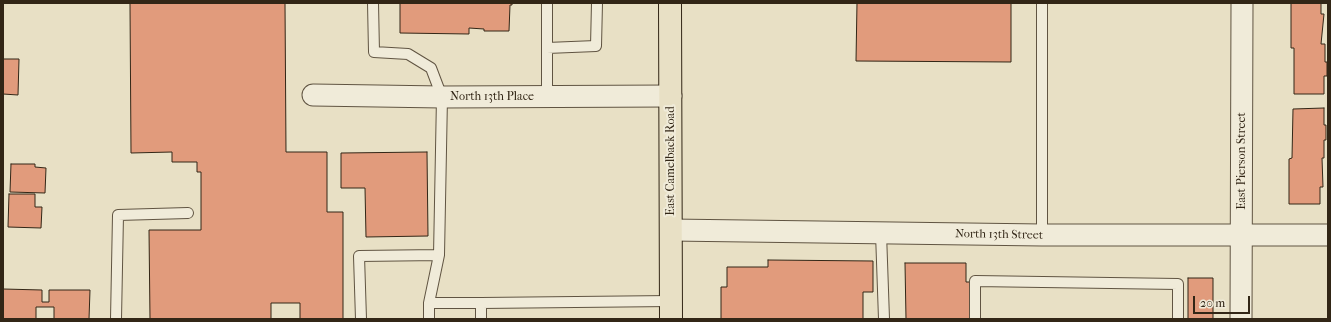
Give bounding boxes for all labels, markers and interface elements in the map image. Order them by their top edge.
street label: North 13th Place [450,90,534,104]
street label: East Camelback Road [664,106,678,216]
street label: East Pierson Street [1235,112,1249,210]
street label: North 13th Street [955,227,1043,243]
scale bar [1195,288,1252,314]
text: 20 m [1200,296,1225,310]

